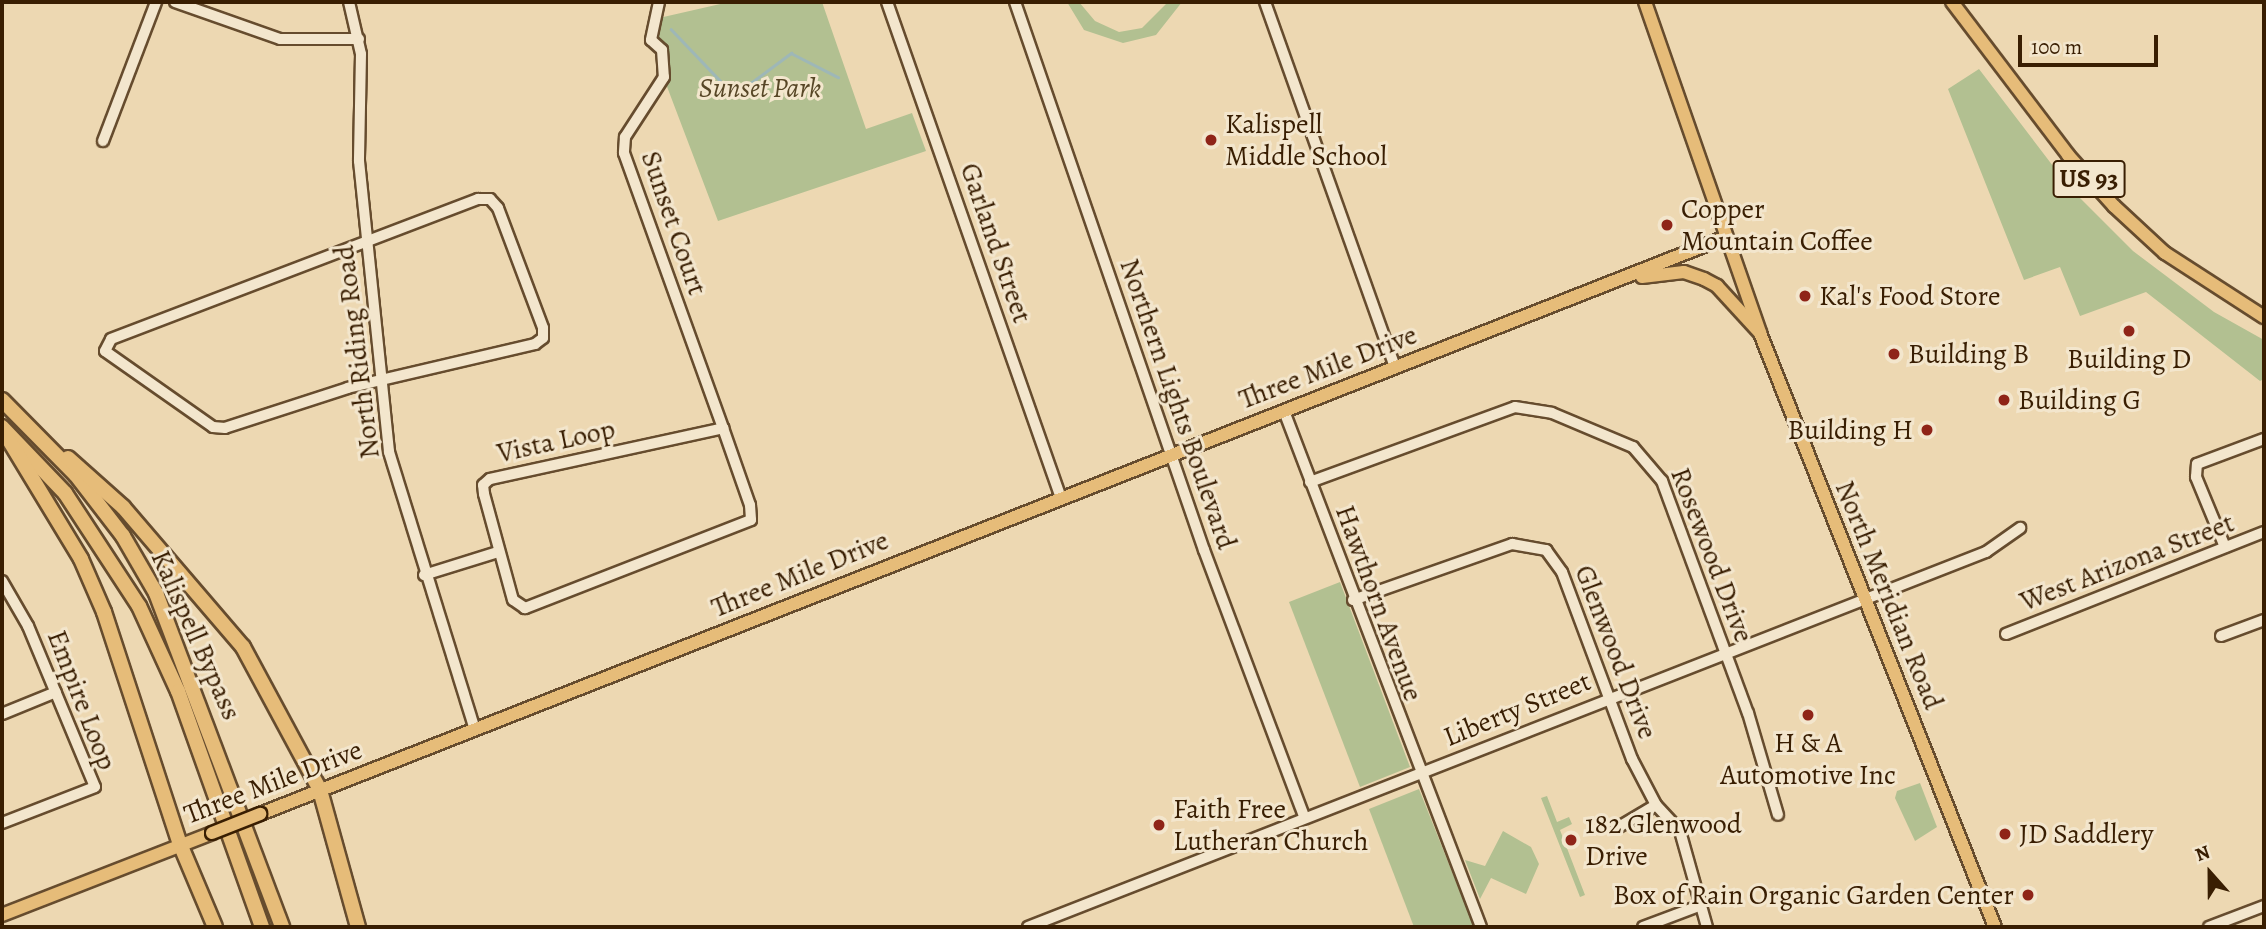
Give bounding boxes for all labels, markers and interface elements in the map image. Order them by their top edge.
scale bar [2021,21,2161,65]
text: 100 m [2031,33,2082,61]
park label: Sunset Park [699,71,821,105]
place label: Kalispell Middle School [1225,107,1387,173]
marker: Kalispell Middle School [1203,132,1219,148]
street label: Sunset Court [634,147,714,299]
road number: US 93 [2052,156,2126,202]
street label: Garland Street [953,159,1039,327]
place label: Copper Mountain Coffee [1681,192,1873,258]
marker: Copper Mountain Coffee [1659,217,1675,233]
street label: North Riding Road [327,243,387,461]
street label: Northern Lights Boulevard [1112,254,1244,554]
place label: Kal's Food Store [1819,279,2000,313]
marker: Kal's Food Store [1797,288,1813,304]
street label: Three Mile Drive [1234,318,1422,416]
marker: Building D [2121,323,2137,339]
place label: Building B [1908,337,2029,371]
place label: Building D [2067,342,2191,376]
marker: Building B [1886,346,1902,362]
place label: Building G [2018,383,2141,417]
marker: Building G [1996,392,2012,408]
street label: Vista Loop [494,412,618,470]
place label: Building H [1787,413,1913,447]
marker: Building H [1919,422,1935,438]
street label: Rosewood Drive [1663,463,1761,647]
street label: North Meridian Road [1828,476,1950,714]
street label: Hawthorn Avenue [1328,500,1430,706]
street label: West Arizona Street [2015,506,2239,618]
street label: Three Mile Drive [707,523,893,625]
street label: Kalispell Bypass [144,545,248,725]
street label: Glenwood Drive [1567,560,1665,744]
street label: Empire Loop [40,625,124,775]
street label: Liberty Street [1439,664,1595,754]
marker: H & A Automotive Inc [1800,707,1816,723]
place label: H & A Automotive Inc [1720,726,1896,792]
street label: Three Mile Drive [179,733,367,831]
place label: Faith Free Lutheran Church [1173,792,1368,858]
place label: 182 Glenwood Drive [1585,807,1742,873]
marker: Faith Free Lutheran Church [1151,817,1167,833]
place label: JD Saddlery [2019,817,2153,851]
marker: JD Saddlery [1997,826,2013,842]
marker: 182 Glenwood Drive [1563,832,1579,848]
north arrow [2175,838,2245,908]
text: N [2191,839,2214,868]
place label: Box of Rain Organic Garden Center [1613,878,2014,912]
marker: Box of Rain Organic Garden Center [2020,887,2036,903]

